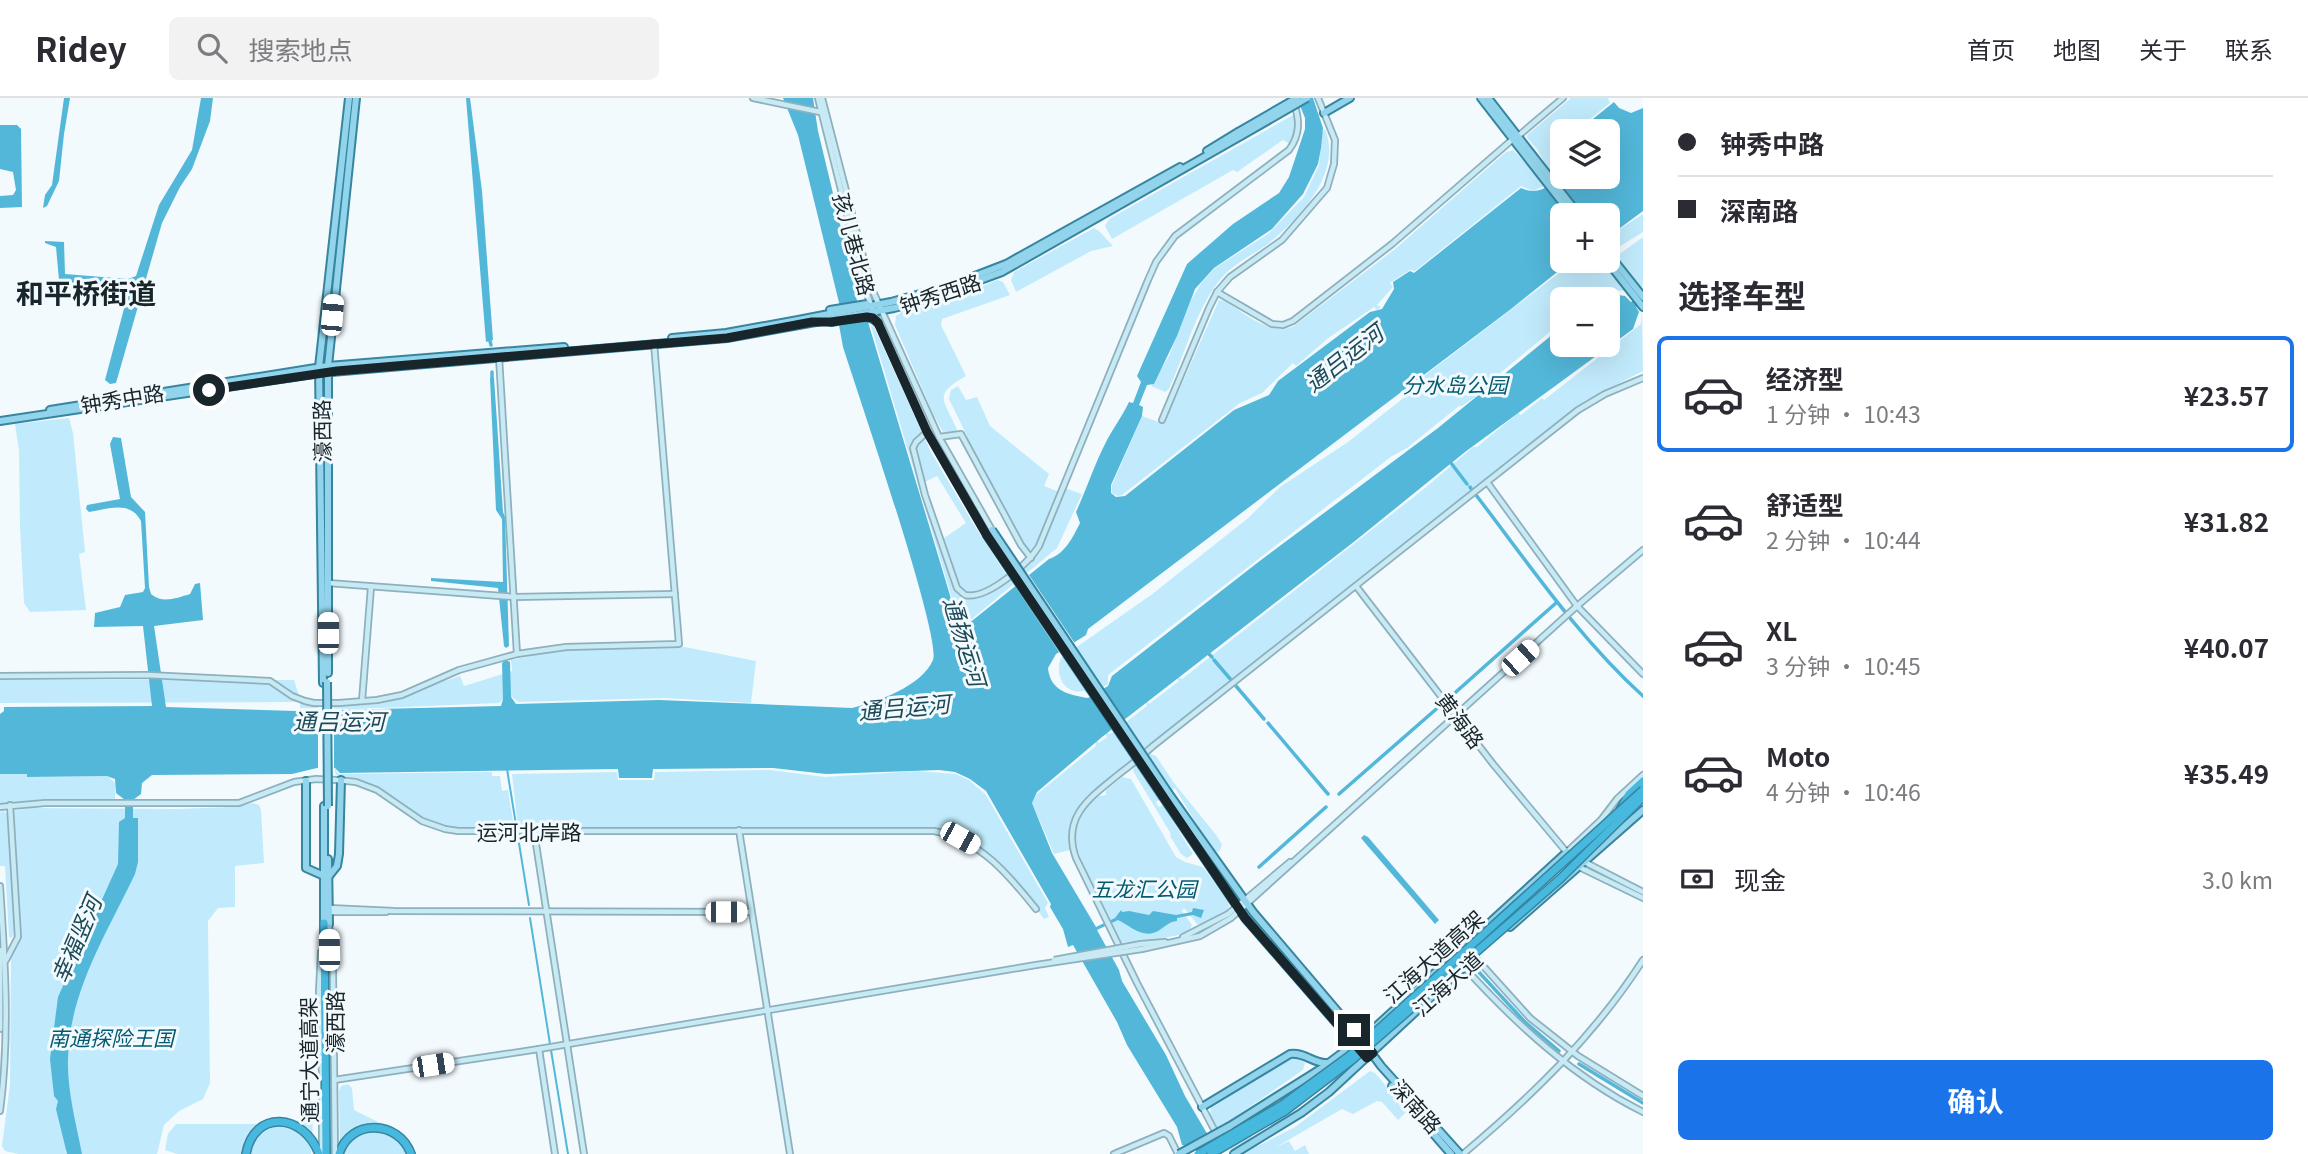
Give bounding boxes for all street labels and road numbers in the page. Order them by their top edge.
street label: 孩儿巷北路 [827,189,883,299]
street label: 钟秀西路 [895,266,985,320]
street label: 钟秀中路 [78,377,166,419]
street label: 濠西路 [305,399,337,463]
street label: 黄海路 [1430,686,1492,754]
street label: 运河北岸路 [477,816,582,846]
street label: 江海大道高架 [1378,904,1488,1008]
street label: 江海大道 [1407,946,1487,1020]
street label: 濠西路 [319,991,349,1054]
street label: 通宁大道高架 [292,997,324,1123]
street label: 深南路 [1385,1073,1449,1139]

